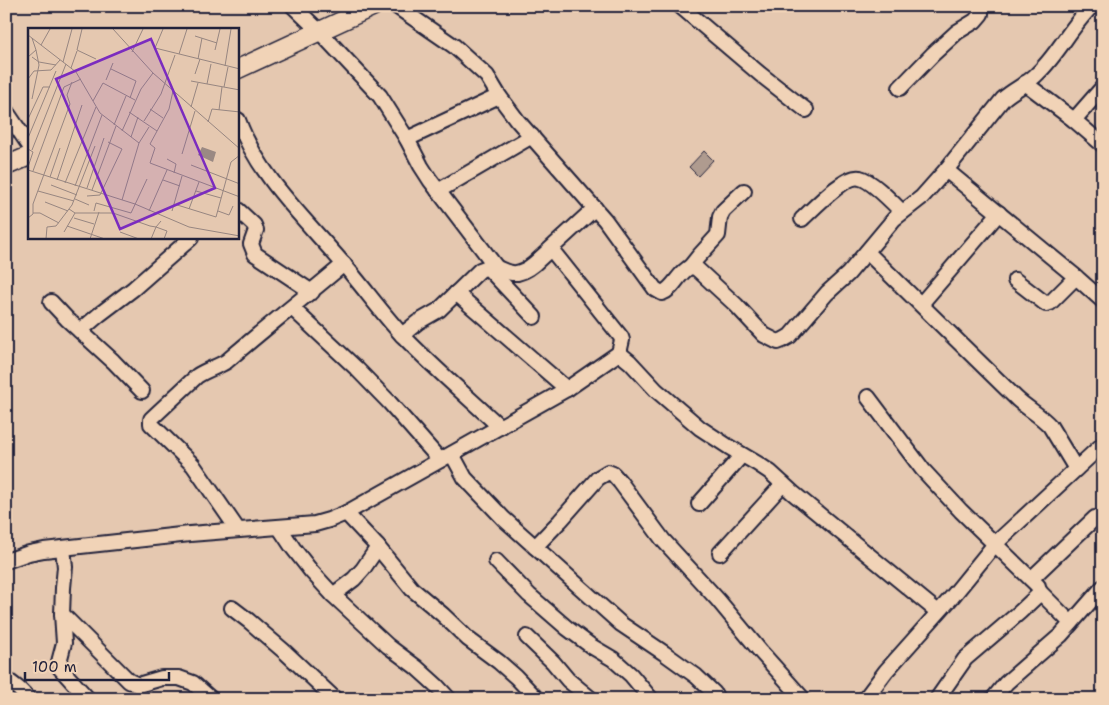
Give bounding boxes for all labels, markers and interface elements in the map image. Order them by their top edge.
inset map [28,28,239,239]
scale bar [25,650,169,682]
text: 100 m [32,657,77,677]

